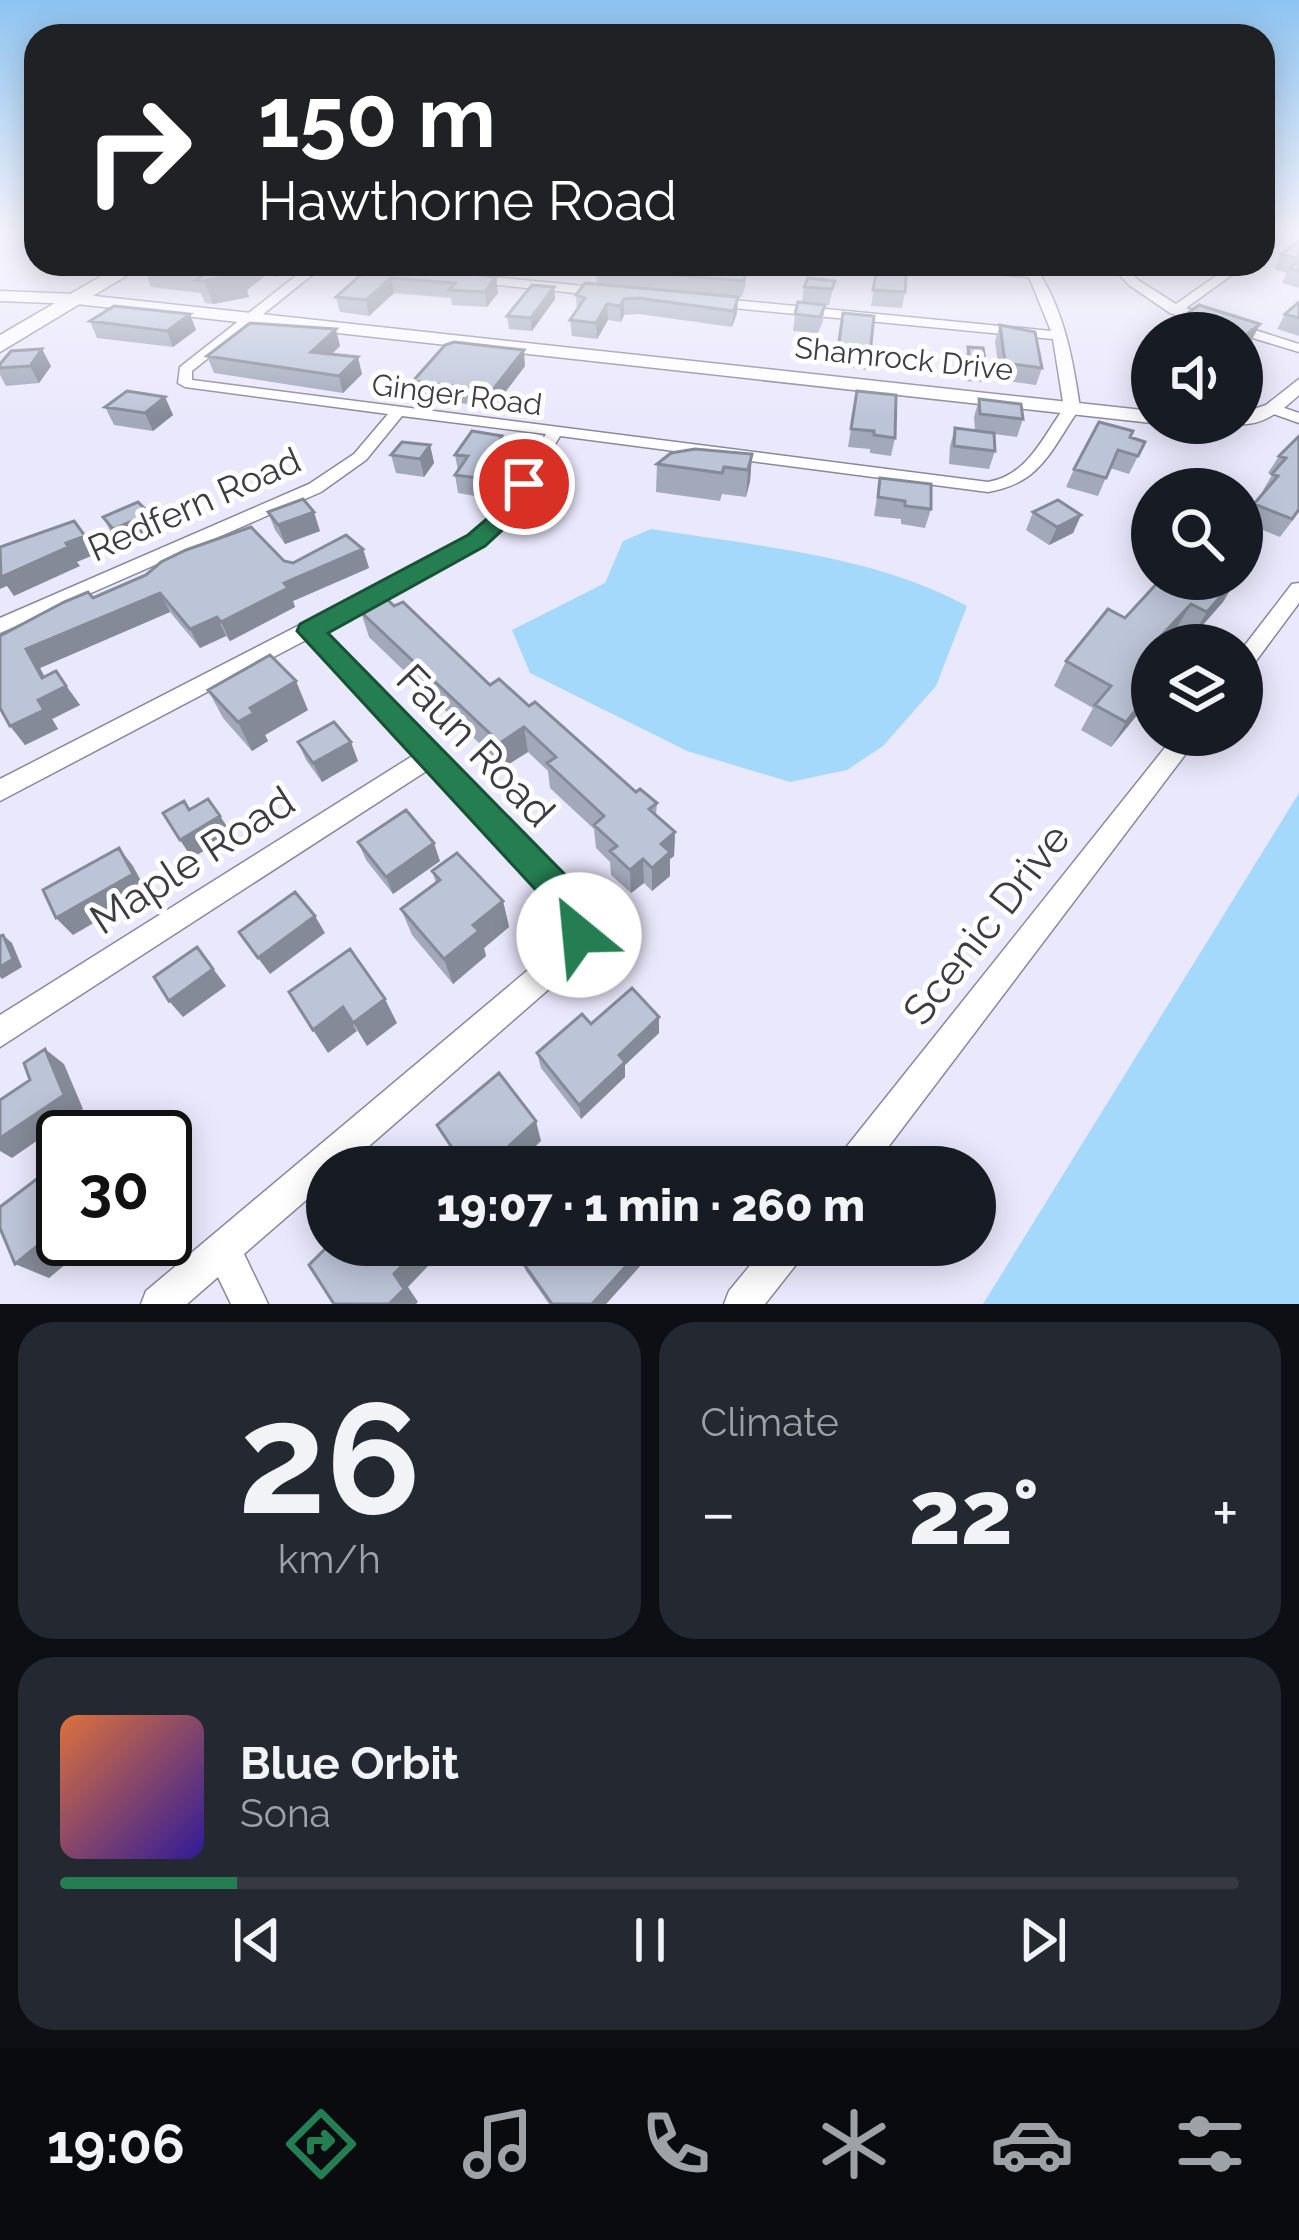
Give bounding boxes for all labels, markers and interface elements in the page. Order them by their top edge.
text: 150 m [258,68,496,167]
icon: right [60,72,216,228]
text: Hawthorne Road [258,169,677,233]
map controls [1131,312,1263,756]
button: sound [1131,312,1263,444]
street label: Shamrock Drive [793,330,1015,387]
street label: Ginger Road [370,367,544,422]
pin [473,433,575,535]
street label: Redfern Road [81,438,307,570]
icon: arrive [491,451,557,517]
button: search [1131,468,1263,600]
button: layers [1131,624,1263,756]
street label: Faun Road [387,654,565,836]
street label: Maple Road [81,776,303,944]
street label: Scenic Drive [893,814,1080,1034]
position arrow [516,872,642,998]
speed limit sign: 30 [36,1110,192,1266]
text: 19:07 · 1 min · 260 m [437,1179,865,1232]
text: 26 [238,1366,421,1550]
text: Climate [701,1399,839,1445]
text: 22° [909,1459,1039,1565]
text: − [701,1474,736,1551]
text: + [1212,1474,1239,1551]
text: km/h [278,1536,381,1582]
text: Blue Orbit [240,1737,459,1790]
text: Sona [240,1790,331,1836]
icon: previous [224,1907,290,1973]
icon: pause [617,1907,683,1973]
icon: next [1010,1907,1076,1973]
icon: directions [279,2102,363,2186]
icon: music [456,2102,540,2186]
icon: phone [634,2102,718,2186]
icon: climate [812,2102,896,2186]
icon: car [990,2102,1074,2186]
icon: filters [1168,2102,1252,2186]
text: 19:06 [47,2112,185,2176]

